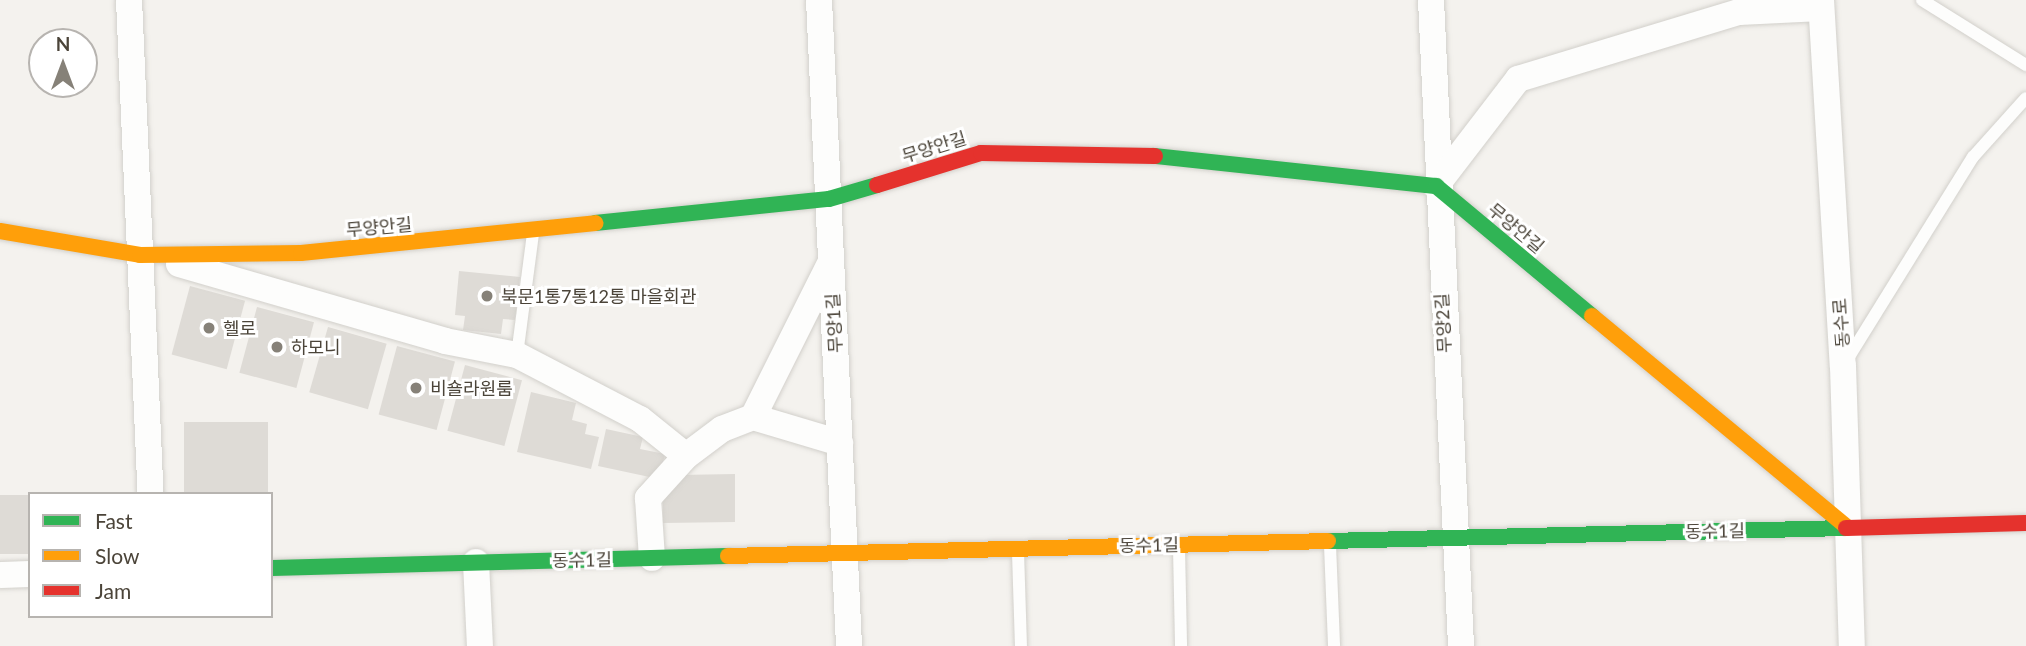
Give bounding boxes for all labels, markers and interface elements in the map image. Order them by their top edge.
north arrow [28,28,98,98]
text: N [56,32,70,55]
street label: 무양안길 [899,127,969,167]
street label: 무양안길 [1484,198,1548,258]
street label: 무양안길 [345,213,413,241]
place label: 북문1통7통12통 마을회관 [501,285,696,307]
marker: 북문1통7통12통 마을회관 [479,288,495,304]
street label: 무양1길 [822,292,846,354]
street label: 무양2길 [1431,292,1455,354]
street label: 동수로 [1828,297,1854,349]
place label: 헬로 [223,317,256,339]
marker: 헬로 [201,320,217,336]
place label: 하모니 [291,336,341,358]
marker: 하모니 [269,339,285,355]
place label: 비숄라원룸 [430,377,513,399]
marker: 비숄라원룸 [408,380,424,396]
legend [28,492,273,618]
text: Fast [95,508,132,533]
street label: 동수1길 [1685,520,1745,542]
street label: 동수1길 [1119,534,1179,556]
text: Slow [95,543,139,568]
street label: 동수1길 [552,549,612,571]
text: Jam [95,578,131,603]

